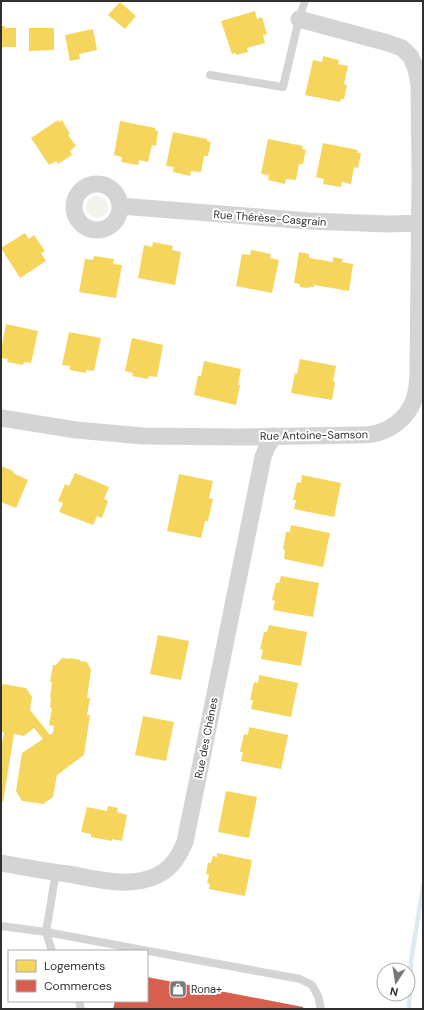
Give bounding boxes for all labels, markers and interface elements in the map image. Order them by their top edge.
street label: Rue Thérèse-Casgrain [213,207,327,229]
street label: Rue Antoine-Samson [260,427,368,443]
street label: Rue des Chênes [191,696,221,780]
legend [8,950,148,1002]
text: Logements [44,958,105,974]
north arrow [376,962,416,1002]
text: Commerces [44,978,112,994]
shop icon: Rona+ [168,979,188,999]
place label: Rona+ [191,982,222,996]
text: N [389,984,399,999]

